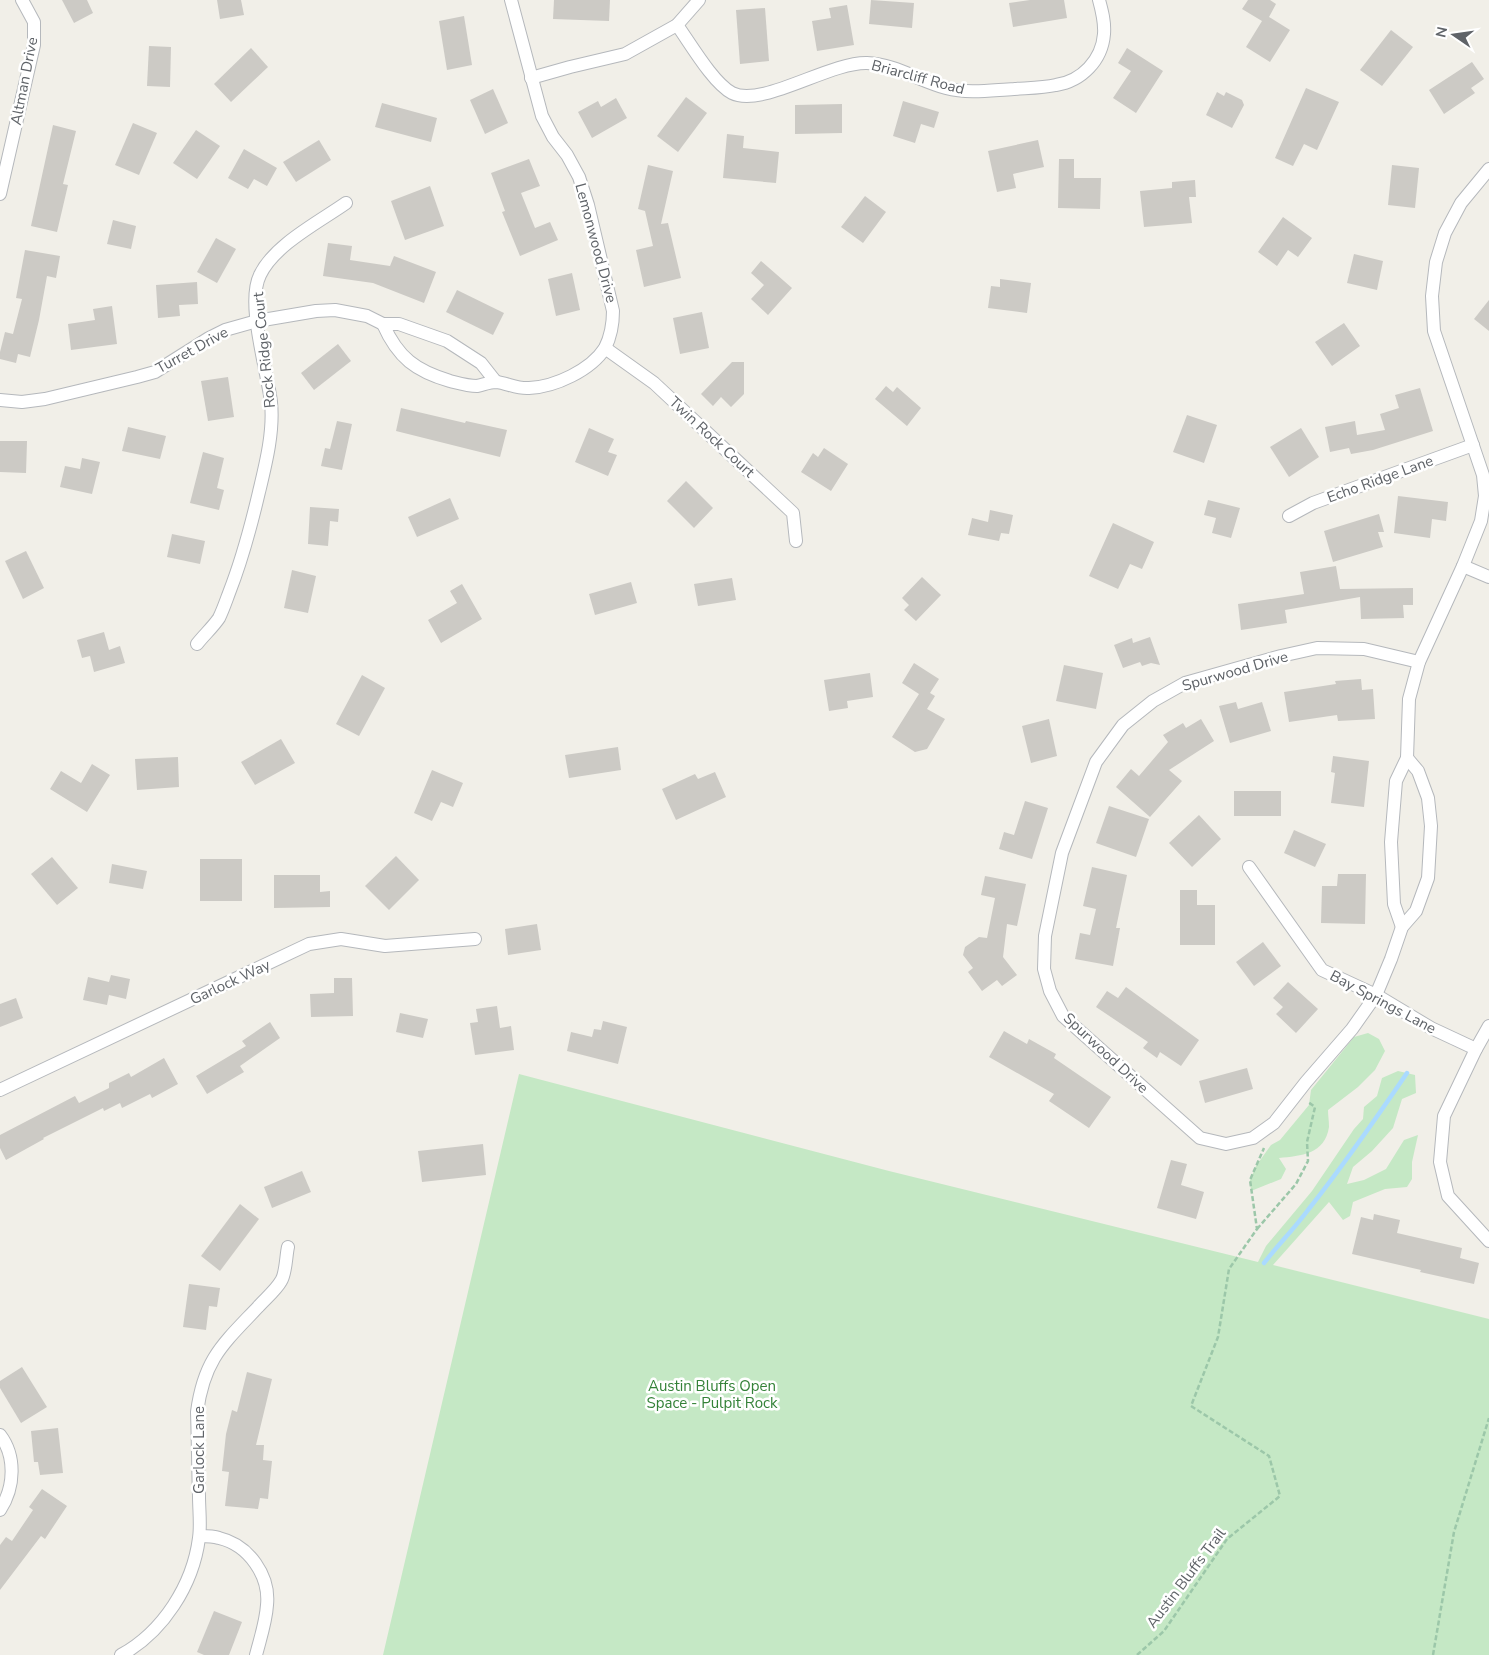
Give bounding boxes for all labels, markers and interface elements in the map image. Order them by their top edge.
north arrow [1429,10,1479,60]
text: N [1431,25,1452,39]
street label: Altman Drive [6,35,42,127]
street label: Briarcliff Road [869,55,967,99]
street label: Lemonwood Drive [570,181,622,305]
street label: Rock Ridge Court [248,290,280,409]
street label: Turret Drive [152,322,232,378]
street label: Twin Rock Court [665,392,760,482]
street label: Echo Ridge Lane [1324,450,1436,508]
street label: Spurwood Drive [1180,646,1290,696]
street label: Garlock Way [187,955,274,1009]
street label: Bay Springs Lane [1326,966,1440,1038]
street label: Spurwood Drive [1059,1008,1153,1098]
park label: Austin Bluffs Open Space - Pulpit Rock [647,1376,778,1413]
street label: Garlock Lane [189,1406,209,1494]
street label: Austin Bluffs Trail [1142,1523,1231,1632]

